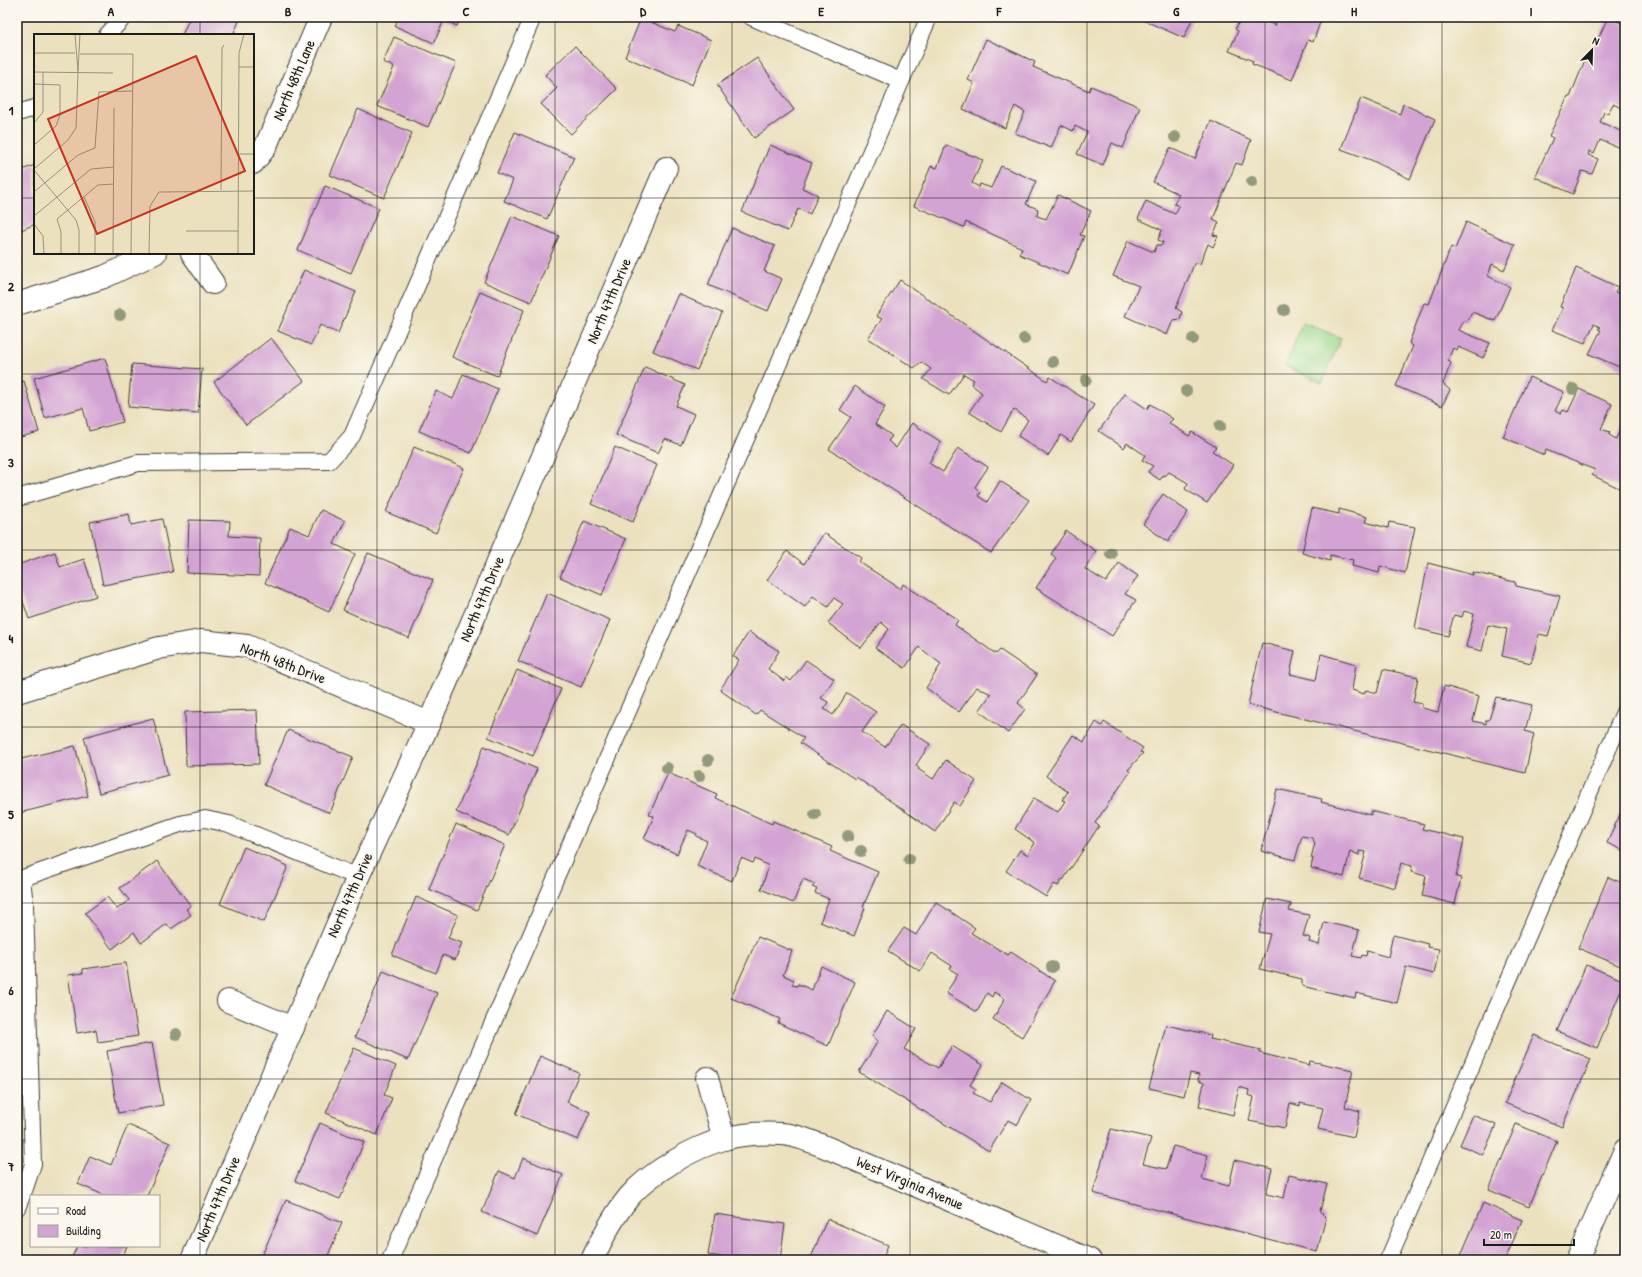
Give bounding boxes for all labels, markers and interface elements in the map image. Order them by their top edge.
text: A [108,2,115,20]
text: B [285,2,292,20]
text: C [462,2,470,20]
text: D [640,2,647,20]
text: E [818,2,824,20]
text: F [996,2,1003,20]
text: G [1173,2,1180,20]
text: H [1351,2,1357,20]
text: I [1529,2,1533,20]
north arrow [1572,30,1612,70]
text: N [1590,33,1601,48]
inset map [34,34,254,254]
street label: North 48th Lane [267,36,320,123]
text: 1 [9,101,14,119]
street label: North 47th Drive [581,255,636,347]
text: 2 [8,277,15,295]
text: 3 [8,453,14,471]
street label: North 47th Drive [454,553,509,645]
text: 4 [9,629,14,647]
street label: North 48th Drive [237,637,329,688]
text: 5 [8,805,14,823]
street label: North 47th Drive [321,849,378,941]
text: 6 [8,981,14,999]
street label: West Virginia Avenue [853,1150,967,1215]
street label: North 47th Drive [190,1153,245,1245]
text: 7 [7,1157,15,1175]
legend [30,1195,160,1247]
text: Road [66,1202,86,1219]
scale bar [1484,1221,1574,1247]
text: Building [66,1222,101,1239]
text: 20 m [1490,1226,1512,1243]

